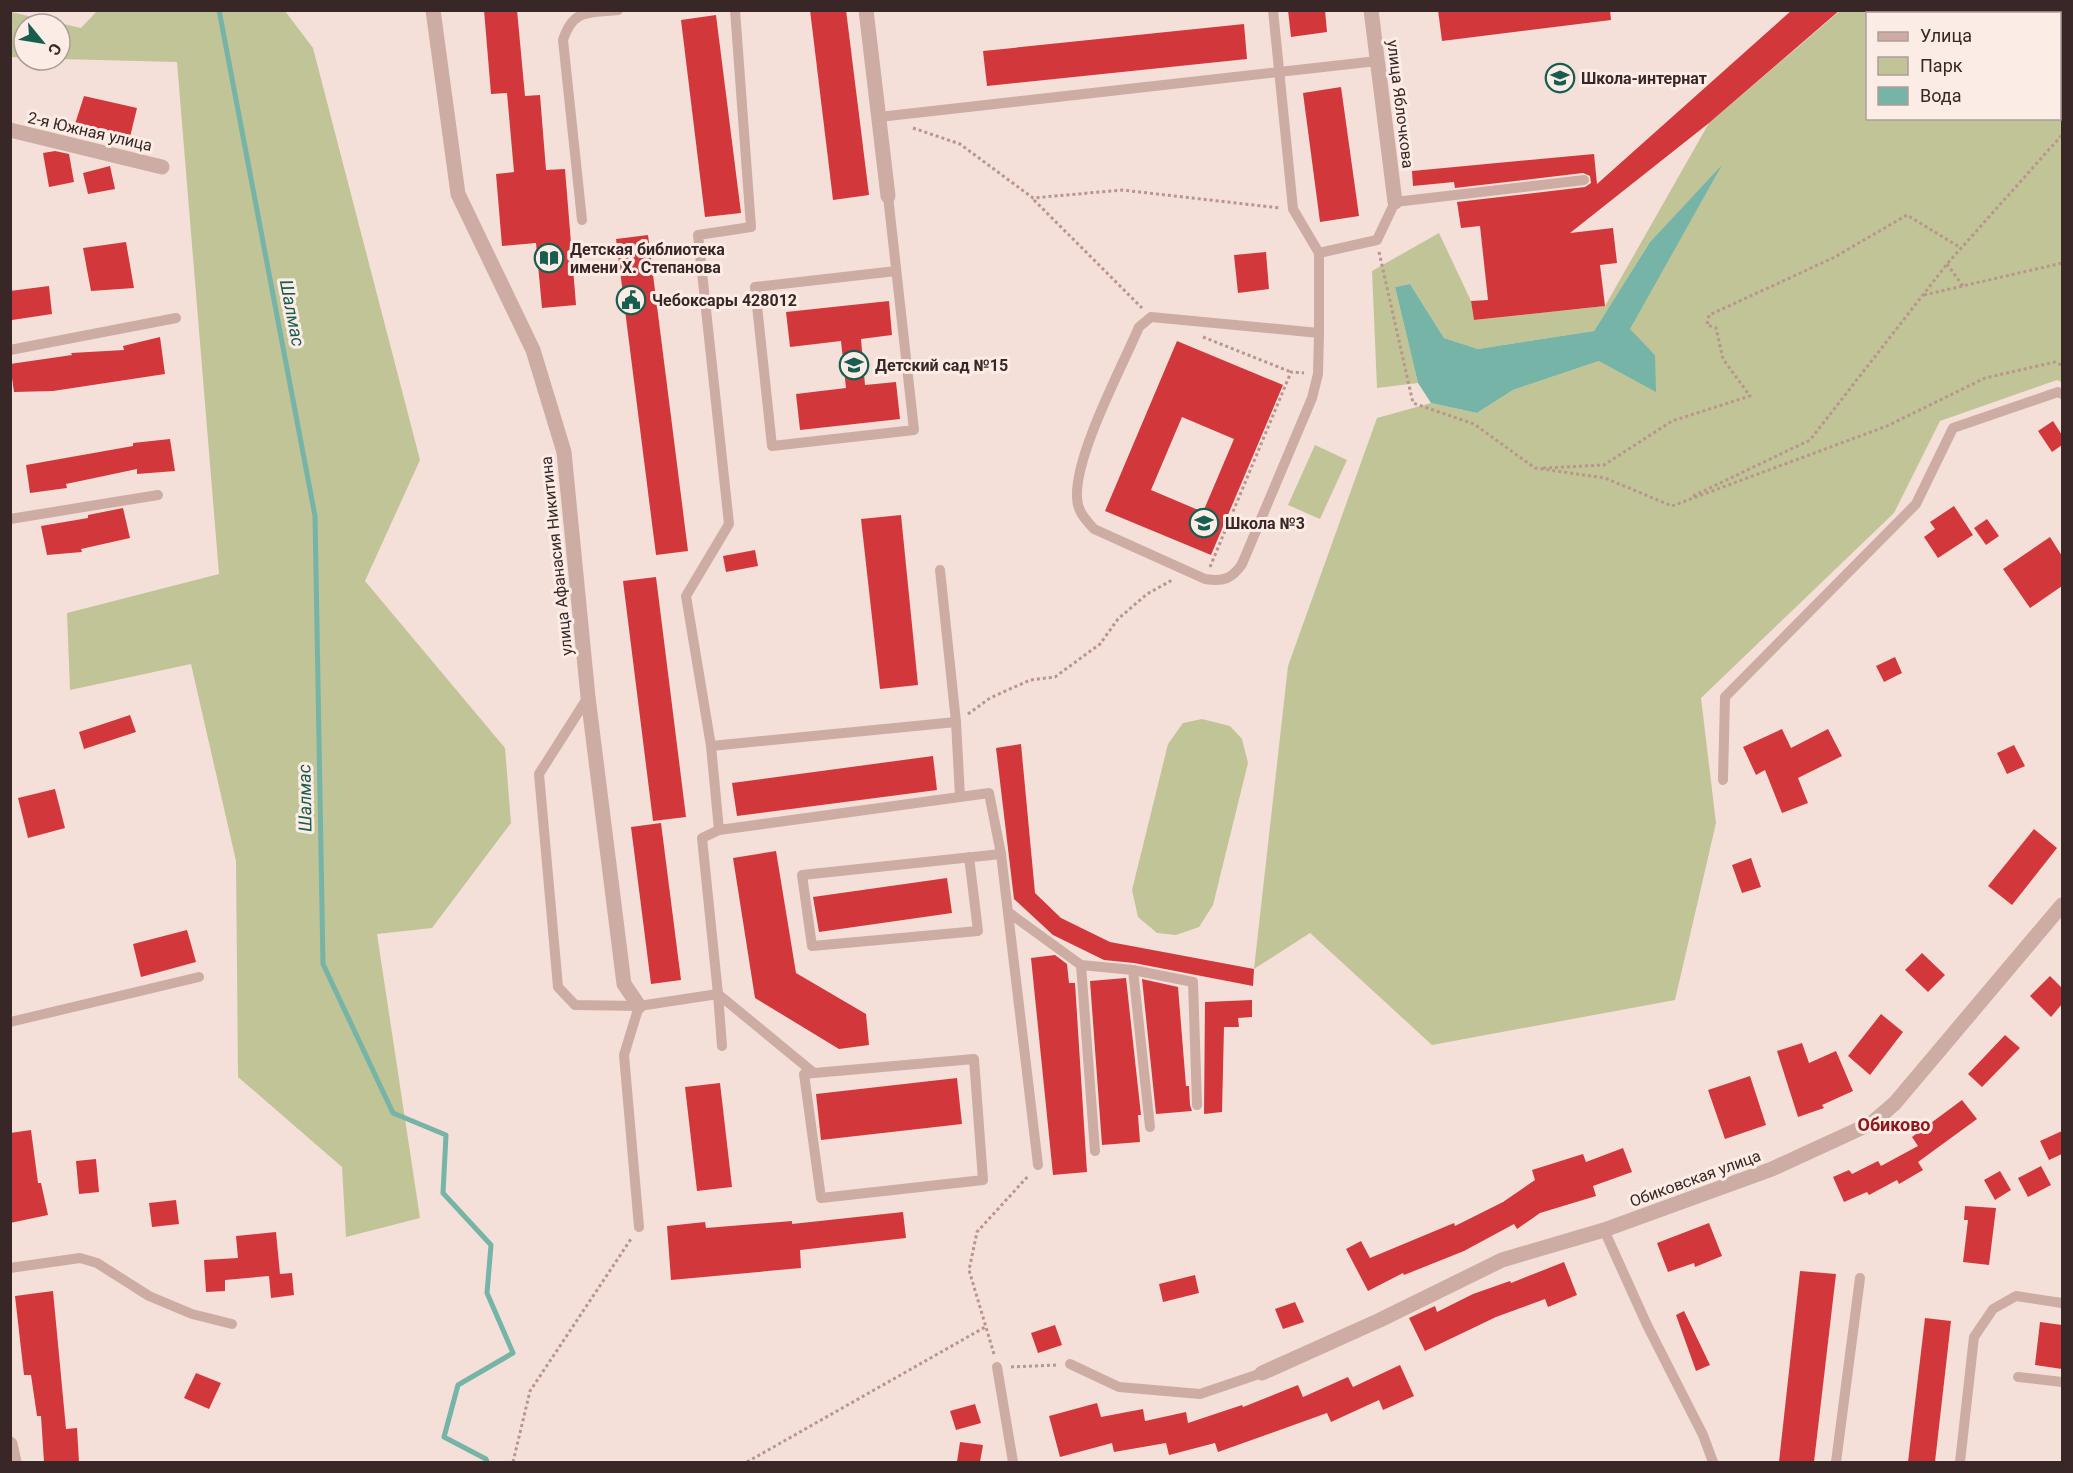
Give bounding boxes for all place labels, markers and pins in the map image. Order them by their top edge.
school or university icon: Школа-интернат [1544,62,1576,94]
place label: Школа-интернат [1581,69,1707,88]
place label: Детская библиотека имени Х. Степанова [570,240,725,277]
library icon: Детская библиотека имени Х. Степанова [533,242,565,274]
public building icon: Чебоксары 428012 [615,284,647,316]
place label: Чебоксары 428012 [652,291,797,310]
school or university icon: Детский сад №15 [838,349,870,381]
place label: Детский сад №15 [875,356,1008,375]
school or university icon: Школа №3 [1188,507,1220,539]
place label: Школа №3 [1225,514,1305,533]

